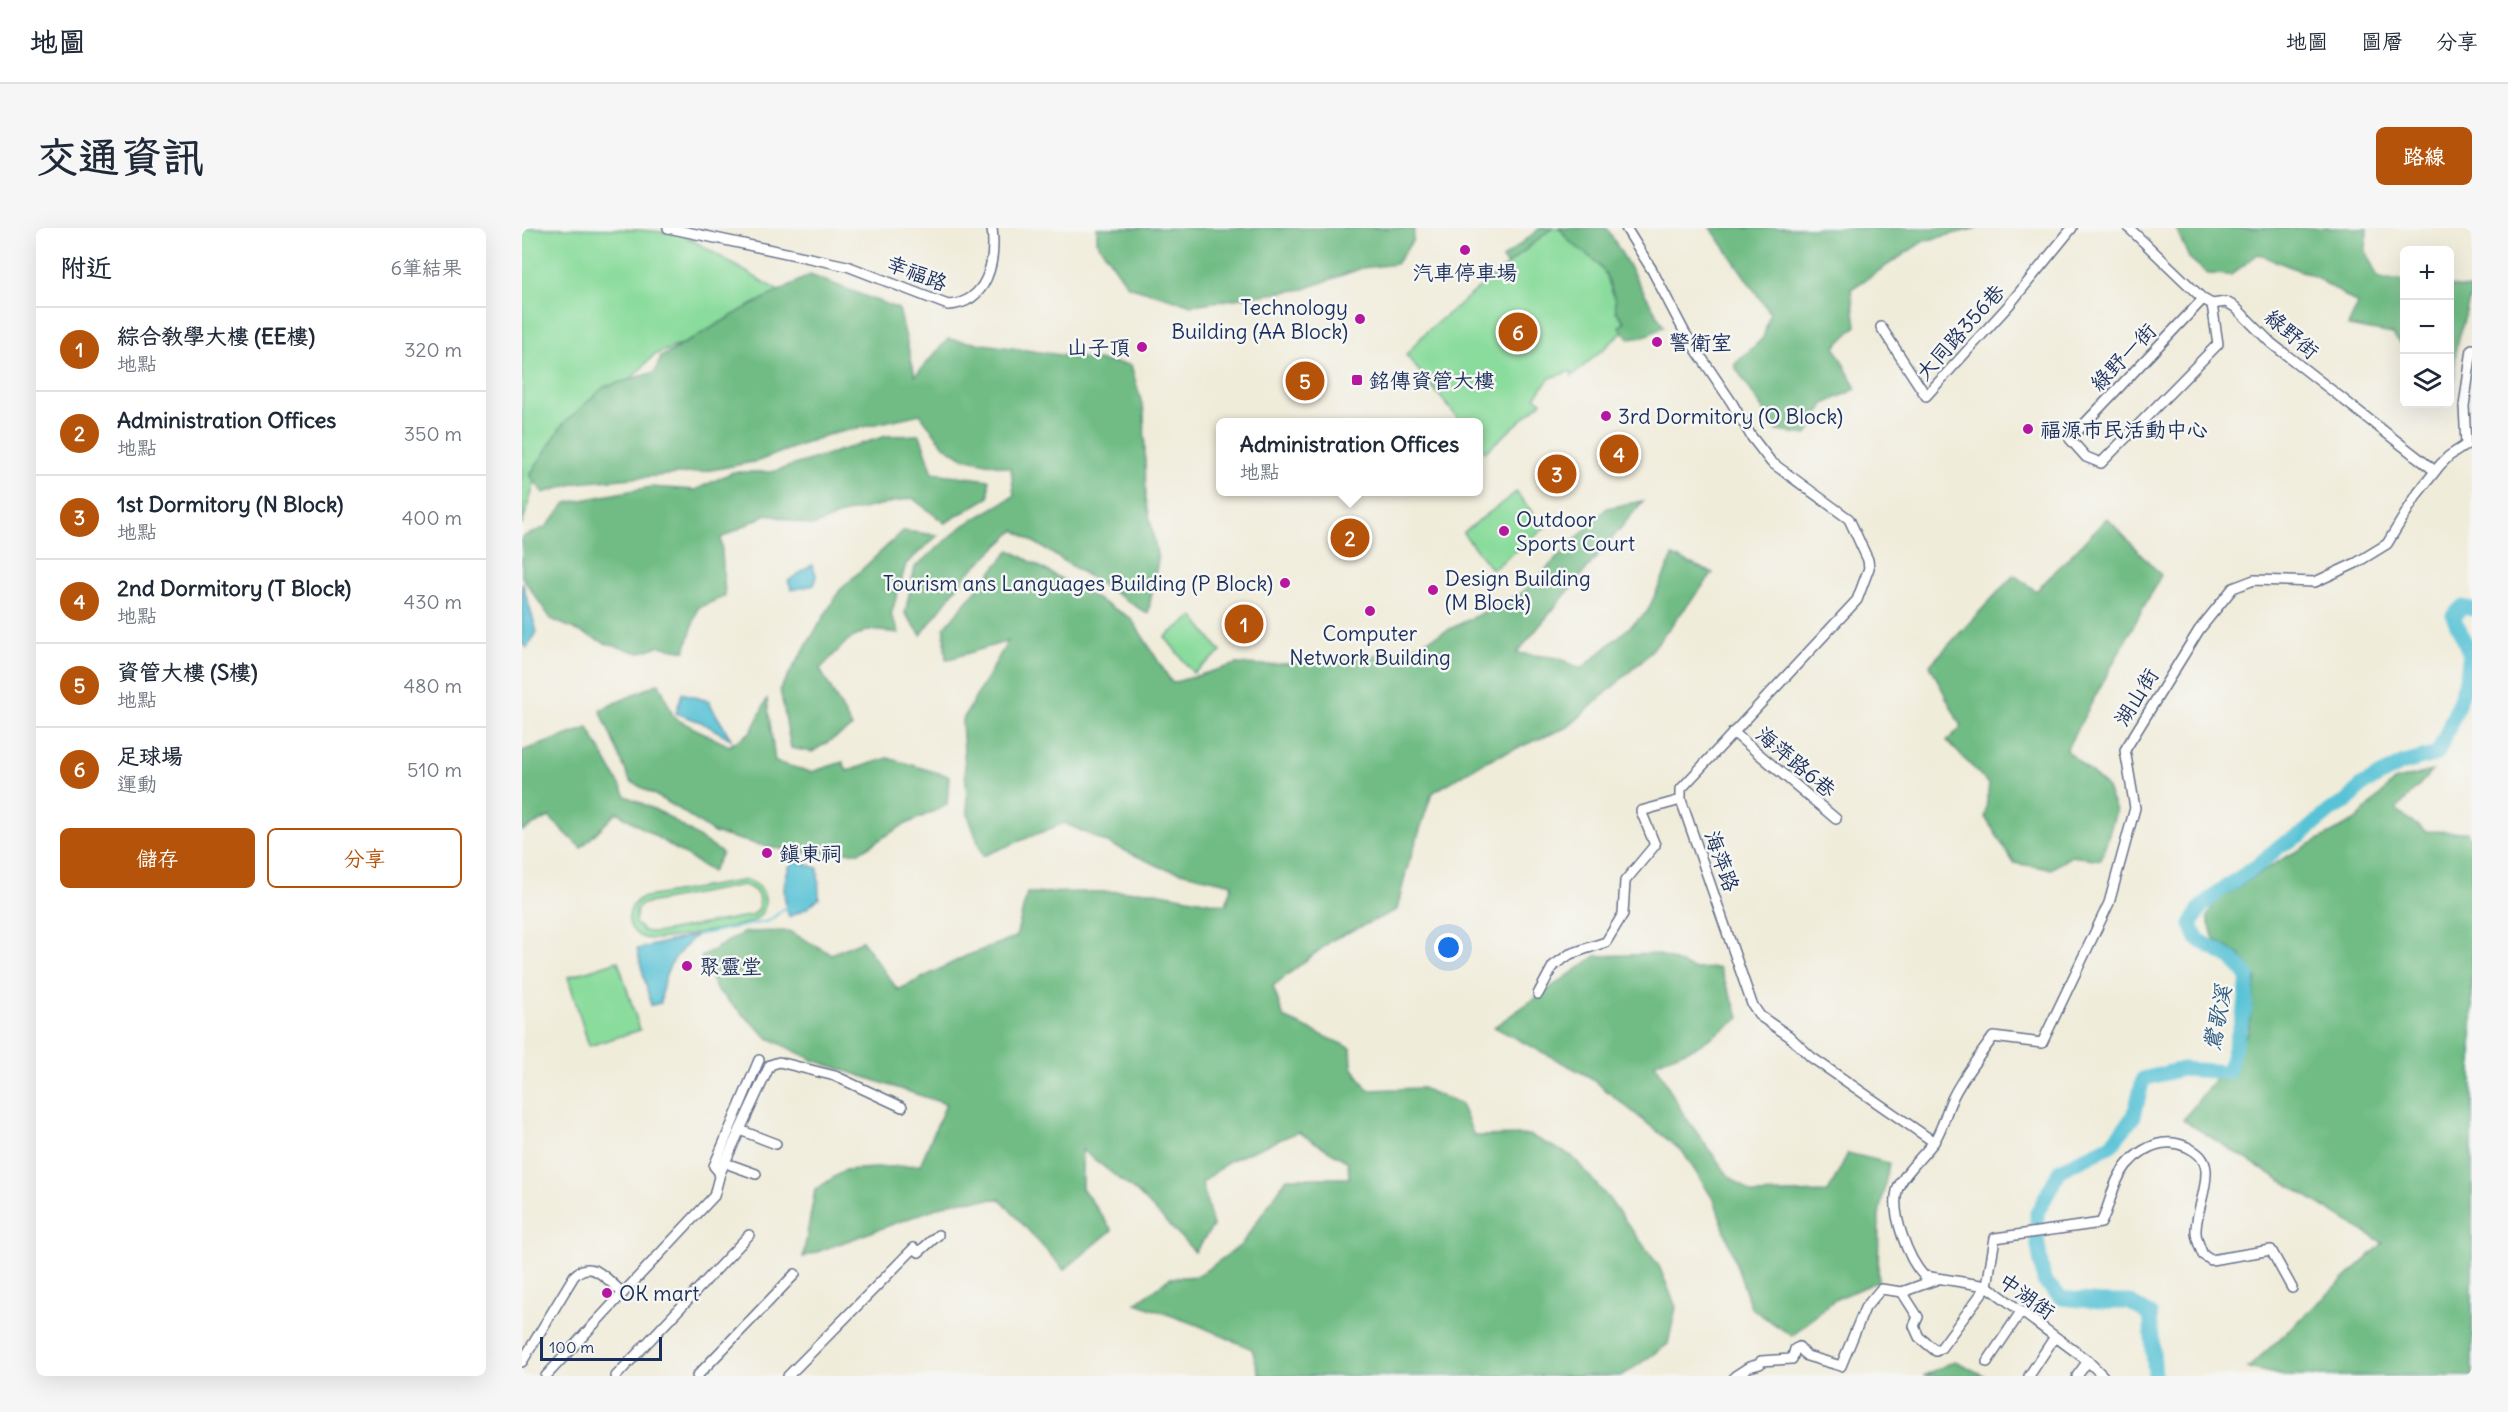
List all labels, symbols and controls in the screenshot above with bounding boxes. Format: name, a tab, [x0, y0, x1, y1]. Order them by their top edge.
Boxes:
text: 地圖	[30, 24, 86, 60]
text: 地圖	[2286, 28, 2328, 55]
text: 圖層	[2361, 28, 2403, 55]
text: 分享	[2436, 28, 2478, 55]
button: 路線	[2376, 127, 2472, 185]
text: 交通資訊	[36, 131, 204, 183]
marker: 汽車停車場	[1458, 243, 1472, 257]
map controls	[2400, 246, 2454, 408]
button: +	[2400, 246, 2454, 300]
street label: 幸福路	[883, 249, 951, 297]
text: 附近	[60, 251, 112, 284]
text: 6筆結果	[390, 255, 462, 280]
place label: 汽車停車場	[1413, 259, 1518, 286]
street label: 大同路356巷	[1910, 278, 2010, 386]
place label: Technology Building (AA Block)	[1171, 294, 1348, 345]
button: −	[2400, 300, 2454, 354]
street label: 綠野街	[2259, 303, 2325, 365]
pin: 6	[1498, 310, 1538, 354]
marker: Technology Building (AA Block)	[1353, 312, 1367, 326]
street label: 綠野一街	[2084, 317, 2162, 397]
text: 綜合教學大樓 (EE樓)	[117, 322, 315, 350]
place label: 警衛室	[1669, 329, 1732, 356]
place label: 山子頂	[1067, 334, 1130, 361]
marker: 警衛室	[1650, 335, 1664, 349]
text: 1	[76, 337, 83, 362]
text: 320 m	[404, 337, 462, 362]
marker: 山子頂	[1135, 340, 1149, 354]
text: 地點	[117, 351, 157, 376]
button: layers	[2400, 354, 2454, 408]
pin: 5	[1286, 358, 1324, 404]
place label: 銘傳資管大樓	[1369, 367, 1495, 394]
marker: 銘傳資管大樓	[1350, 373, 1364, 387]
place label: 3rd Dormitory (O Block)	[1618, 403, 1843, 430]
text: Administration Offices	[117, 406, 336, 434]
marker: 3rd Dormitory (O Block)	[1599, 409, 1613, 423]
place label: 福源市民活動中心	[2040, 416, 2208, 443]
popup	[1216, 418, 1483, 496]
text: 2	[74, 421, 85, 446]
text: 350 m	[404, 421, 462, 446]
marker: 福源市民活動中心	[2021, 422, 2035, 436]
text: Administration Offices	[1240, 430, 1459, 458]
pin: 4	[1600, 432, 1638, 476]
text: 地點	[117, 435, 157, 460]
pin: 3	[1538, 452, 1576, 496]
text: 地點	[1240, 459, 1280, 484]
text: 1st Dormitory (N Block)	[117, 490, 343, 518]
text: 3	[74, 505, 85, 530]
text: 400 m	[402, 505, 462, 530]
place label: Outdoor Sports Court	[1516, 506, 1635, 557]
pin: 2	[1330, 516, 1370, 560]
text: 地點	[117, 519, 157, 544]
marker: Outdoor Sports Court	[1497, 524, 1511, 538]
place label: Design Building (M Block)	[1445, 565, 1591, 616]
place label: Tourism ans Languages Building (P Block)	[883, 570, 1273, 597]
text: 2nd Dormitory (T Block)	[117, 574, 351, 602]
marker: Tourism ans Languages Building (P Block)	[1278, 576, 1292, 590]
marker: Design Building (M Block)	[1426, 583, 1440, 597]
text: 4	[74, 589, 85, 614]
text: 430 m	[404, 589, 462, 614]
pin: 1	[1224, 602, 1264, 646]
text: 地點	[117, 603, 157, 628]
marker: Computer Network Building	[1363, 604, 1377, 618]
place label: Computer Network Building	[1289, 620, 1451, 671]
text: 資管大樓 (S樓)	[117, 658, 258, 686]
street label: 湖山街	[2108, 663, 2164, 731]
text: 5	[74, 673, 85, 698]
text: 480 m	[403, 673, 462, 698]
text: 地點	[117, 687, 157, 712]
street label: 海萍路6巷	[1751, 721, 1841, 803]
text: 足球場	[117, 742, 183, 770]
text: 6	[74, 757, 85, 782]
text: 510 m	[407, 757, 462, 782]
text: 運動	[117, 771, 157, 796]
street label: 海萍路	[1699, 827, 1745, 895]
button: 儲存	[60, 828, 255, 888]
button: 分享	[267, 828, 462, 888]
place label: 鎮東祠	[779, 840, 842, 867]
marker: 鎮東祠	[760, 846, 774, 860]
your location	[1434, 933, 1463, 962]
place label: 聚靈堂	[699, 953, 762, 980]
marker: 聚靈堂	[680, 959, 694, 973]
water label: 鶯歌溪	[2197, 982, 2237, 1053]
street label: 中湖街	[1993, 1267, 2061, 1325]
place label: OK mart	[619, 1280, 699, 1307]
marker: OK mart	[600, 1286, 614, 1300]
scale bar	[540, 1334, 662, 1362]
text: 100 m	[549, 1337, 594, 1357]

